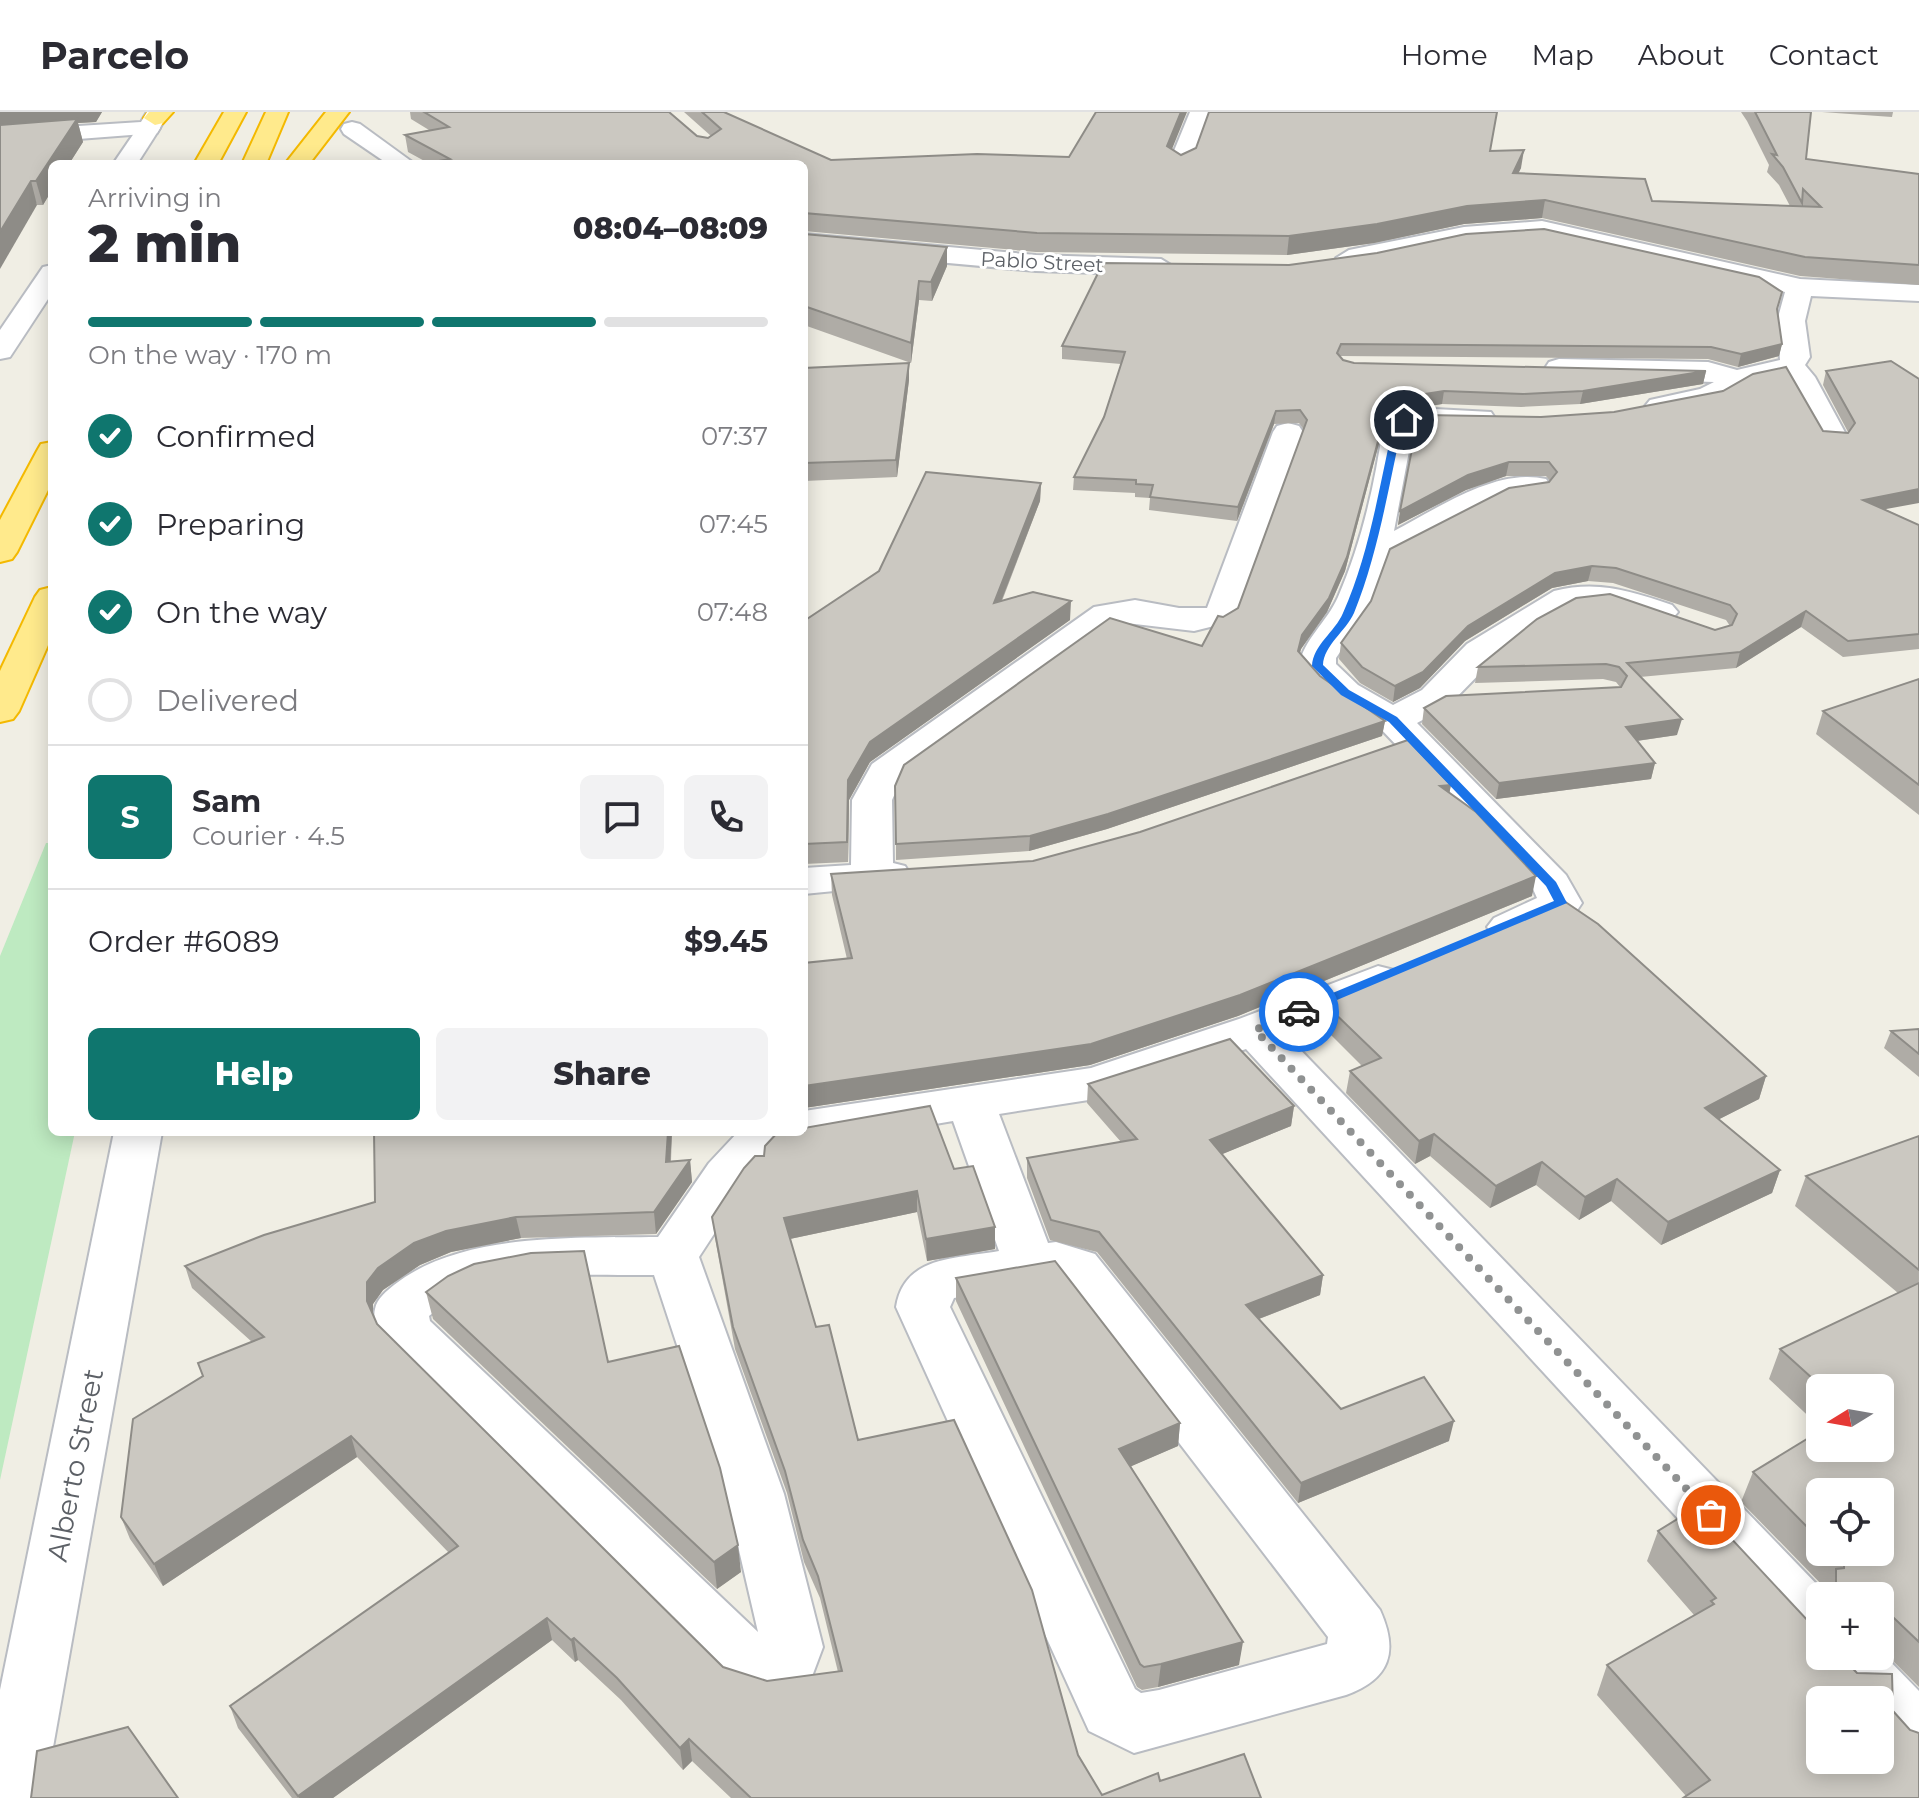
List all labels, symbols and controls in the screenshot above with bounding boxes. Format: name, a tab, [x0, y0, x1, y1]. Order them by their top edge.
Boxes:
text: Parcelo	[40, 32, 189, 79]
text: Home	[1401, 38, 1488, 72]
text: Map	[1532, 38, 1594, 72]
text: About	[1638, 38, 1725, 72]
text: Contact	[1769, 38, 1879, 72]
text: Arriving in	[88, 182, 222, 214]
text: 08:04–08:09	[573, 210, 768, 247]
text: 2 min	[88, 212, 241, 275]
street label: Pablo Street	[980, 247, 1104, 277]
text: On the way · 170 m	[88, 339, 332, 371]
pin	[1370, 386, 1438, 454]
icon: home	[1382, 398, 1426, 442]
icon: check	[88, 414, 132, 458]
text: Confirmed	[156, 418, 316, 455]
text: 07:37	[701, 420, 768, 452]
icon: check	[88, 502, 132, 546]
text: Preparing	[156, 506, 305, 543]
text: 07:45	[699, 508, 768, 540]
icon: check	[88, 590, 132, 634]
text: On the way	[156, 594, 327, 631]
text: 07:48	[697, 596, 768, 628]
text: Delivered	[156, 682, 299, 719]
button: chat	[580, 775, 664, 859]
button: phone	[684, 775, 768, 859]
text: Sam	[192, 783, 261, 820]
text: S	[120, 799, 140, 836]
text: Courier · 4.5	[192, 820, 345, 852]
text: Order #6089	[88, 923, 280, 960]
text: $9.45	[684, 923, 768, 960]
courier	[1259, 972, 1339, 1052]
icon: car	[1277, 990, 1321, 1034]
button: Help	[88, 1028, 420, 1120]
button: Share	[436, 1028, 768, 1120]
street label: Alberto Street	[40, 1366, 110, 1564]
north arrow	[1806, 1374, 1894, 1462]
map controls	[1806, 1374, 1894, 1774]
button: locate	[1806, 1478, 1894, 1566]
pin	[1677, 1481, 1745, 1549]
icon: bag	[1689, 1493, 1733, 1537]
button: +	[1806, 1582, 1894, 1670]
button: −	[1806, 1686, 1894, 1774]

